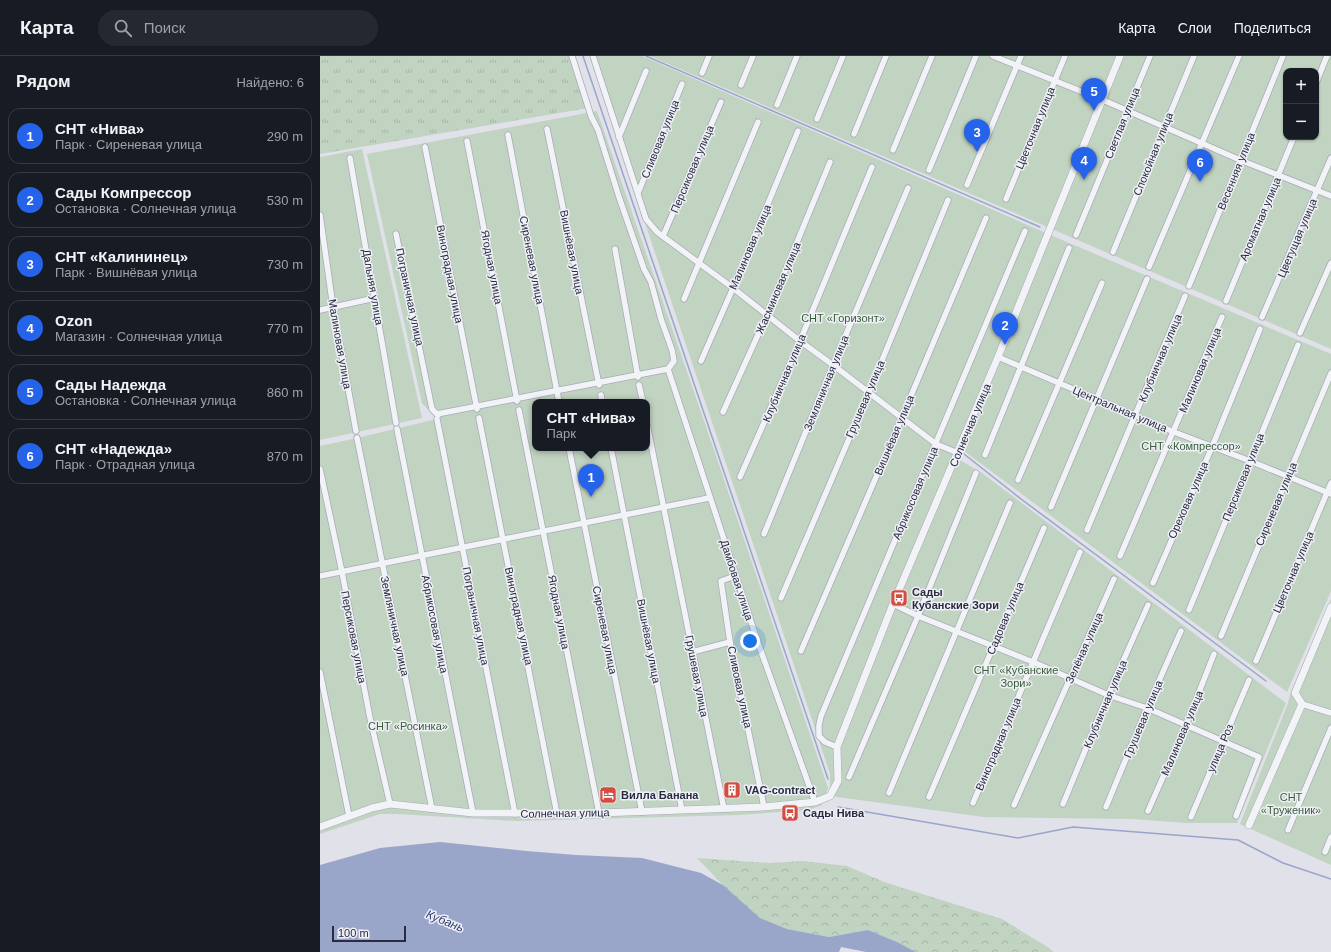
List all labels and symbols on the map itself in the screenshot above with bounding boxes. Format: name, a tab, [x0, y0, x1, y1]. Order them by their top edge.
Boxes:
pin: 5	[1081, 78, 1107, 111]
street label: Цветочная улица	[1013, 84, 1057, 171]
street label: Светлая улица	[1102, 85, 1142, 160]
street label: Сливовая улица	[639, 97, 682, 180]
street label: Спокойная улица	[1131, 110, 1175, 197]
pin: 3	[964, 119, 990, 152]
street label: Персиковая улица	[668, 123, 716, 215]
street label: Весенняя улица	[1215, 130, 1257, 211]
pin: 4	[1071, 147, 1097, 180]
pin: 6	[1187, 149, 1213, 182]
street label: Ароматная улица	[1237, 175, 1283, 263]
street label: Цветущая улица	[1275, 196, 1319, 279]
street label: Малиновая улица	[727, 202, 774, 291]
street label: Вишнёвая улица	[558, 209, 586, 296]
street label: Сиреневая улица	[518, 215, 547, 306]
street label: Виноградная улица	[435, 224, 466, 325]
street label: Ягодная улица	[479, 229, 505, 306]
street label: Жасминовая улица	[753, 239, 803, 336]
street label: Пограничная улица	[394, 247, 426, 348]
street label: Дальняя улица	[360, 248, 386, 327]
street label: Малиновая улица	[326, 298, 354, 391]
park label: СНТ «Горизонт»	[801, 312, 885, 324]
pin: 2	[992, 312, 1018, 345]
street label: Клубничная улица	[1136, 312, 1184, 404]
street label: Малиновая улица	[1177, 325, 1224, 414]
street label: Клубничная улица	[760, 332, 808, 424]
street label: Земляничная улица	[801, 333, 851, 433]
street label: Грушевая улица	[843, 358, 887, 439]
street label: Солнечная улица	[947, 381, 993, 468]
street label: Центральная улица	[1071, 384, 1170, 435]
street label: Вишнёвая улица	[872, 392, 917, 477]
street label: Персиковая улица	[1220, 430, 1266, 523]
park label: СНТ «Компрессор»	[1141, 440, 1241, 452]
street label: Абрикосовая улица	[890, 444, 940, 541]
street label: Ореховая улица	[1166, 459, 1211, 540]
street label: Сиреневая улица	[1253, 460, 1299, 548]
pin: 1	[578, 464, 604, 497]
street label: Цветочная улица	[1270, 529, 1316, 615]
street label: Дамбовая улица	[718, 538, 756, 623]
street label: Пограничная улица	[461, 566, 492, 667]
street label: Виноградная улица	[503, 566, 535, 667]
street label: Абрикосовая улица	[420, 574, 451, 675]
street label: Ягодная улица	[546, 574, 572, 651]
street label: Земляничная улица	[379, 575, 412, 678]
street label: Садовая улица	[984, 579, 1026, 656]
street label: Сиреневая улица	[591, 585, 620, 676]
place label: Сады Кубанские Зори	[912, 586, 999, 611]
bus stop icon: Сады Кубанские Зори	[889, 588, 909, 608]
street label: Персиковая улица	[339, 590, 369, 685]
street label: Вишнёвая улица	[635, 598, 663, 685]
street label: Зелёная улица	[1063, 610, 1105, 685]
your location	[740, 631, 760, 651]
street label: Грушевая улица	[683, 634, 711, 719]
street label: Сливовая улица	[725, 645, 755, 730]
street label: Клубничная улица	[1081, 658, 1129, 750]
park label: СНТ «Кубанские Зори»	[974, 664, 1058, 689]
street label: Грушевая улица	[1121, 678, 1165, 759]
street label: Малиновая улица	[1159, 688, 1206, 777]
street label: Виноградная улица	[973, 695, 1023, 792]
park label: СНТ «Росинка»	[368, 720, 448, 732]
street label: улица Роз	[1204, 722, 1236, 774]
building icon: VAG-contract	[722, 780, 742, 800]
place label: VAG-contract	[745, 784, 815, 796]
hotel icon: Вилла Банана	[598, 785, 618, 805]
place label: Вилла Банана	[621, 789, 699, 801]
park label: СНТ «Труженик»	[1261, 791, 1321, 816]
bus stop icon: Сады Нива	[780, 803, 800, 823]
street label: Солнечная улица	[520, 806, 611, 820]
place label: Сады Нива	[803, 807, 865, 819]
water label: Кубань	[424, 907, 466, 935]
scale bar	[332, 924, 406, 943]

